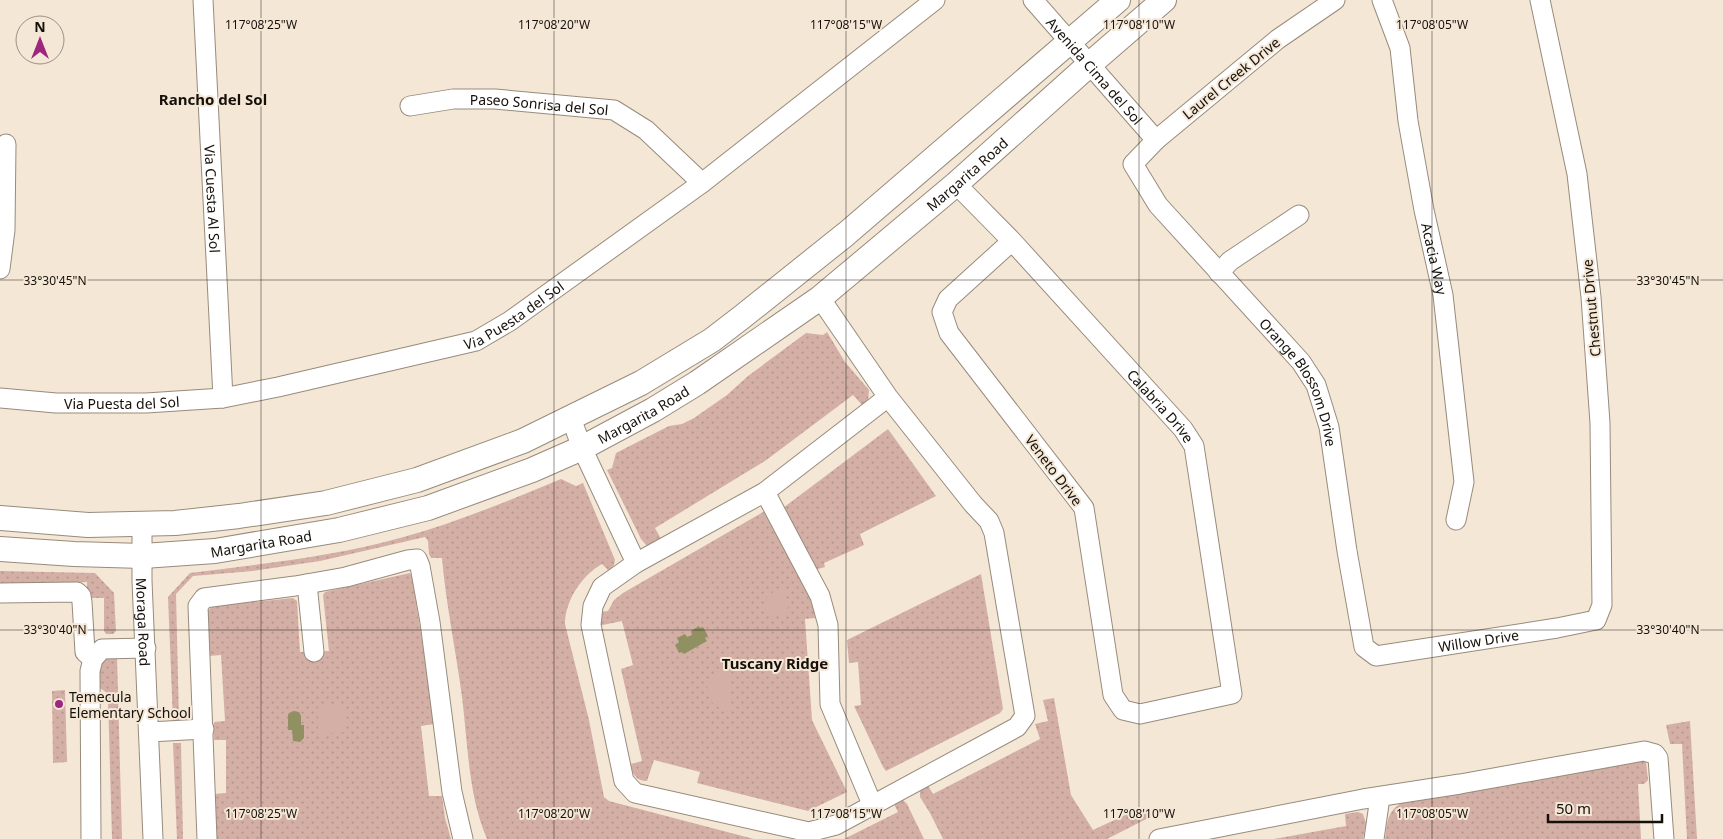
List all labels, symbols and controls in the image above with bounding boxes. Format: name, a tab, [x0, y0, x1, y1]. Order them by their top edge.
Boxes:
street label: Avenida Cima del Sol	[1043, 13, 1147, 128]
north arrow	[15, 15, 65, 65]
text: 117°08'25"W	[225, 16, 297, 33]
text: 117°08'20"W	[518, 16, 590, 33]
text: 117°08'15"W	[810, 16, 882, 33]
text: 117°08'10"W	[1103, 16, 1175, 33]
text: 117°08'05"W	[1396, 16, 1468, 33]
text: N	[34, 17, 46, 36]
street label: Laurel Creek Drive	[1178, 33, 1284, 123]
district label: Rancho del Sol	[159, 89, 267, 109]
street label: Paseo Sonrisa del Sol	[470, 89, 609, 119]
street label: Margarita Road	[922, 133, 1011, 215]
street label: Via Cuesta Al Sol	[201, 144, 225, 253]
street label: Acacia Way	[1418, 221, 1452, 297]
street label: Chestnut Drive	[1577, 258, 1605, 358]
text: 33°30'45"N	[23, 272, 87, 289]
text: 33°30'45"N	[1636, 272, 1700, 289]
street label: Via Puesta del Sol	[462, 276, 567, 353]
street label: Orange Blossom Drive	[1256, 314, 1341, 448]
street label: Calabria Drive	[1123, 365, 1199, 446]
street label: Margarita Road	[594, 381, 692, 448]
street label: Via Puesta del Sol	[64, 391, 180, 413]
street label: Veneto Drive	[1021, 431, 1087, 509]
street label: Margarita Road	[209, 525, 313, 561]
street label: Moraga Road	[132, 577, 155, 667]
text: 33°30'40"N	[23, 621, 87, 638]
text: 33°30'40"N	[1636, 621, 1700, 638]
street label: Willow Drive	[1437, 625, 1520, 656]
district label: Tuscany Ridge	[722, 653, 828, 673]
place label: Temecula Elementary School	[69, 687, 191, 722]
marker: Temecula Elementary School	[53, 698, 65, 710]
scale bar	[1548, 792, 1662, 824]
text: 50 m	[1556, 798, 1591, 818]
text: 117°08'25"W	[225, 805, 297, 822]
text: 117°08'20"W	[518, 805, 590, 822]
text: 117°08'15"W	[810, 805, 882, 822]
text: 117°08'10"W	[1103, 805, 1175, 822]
text: 117°08'05"W	[1396, 805, 1468, 822]

